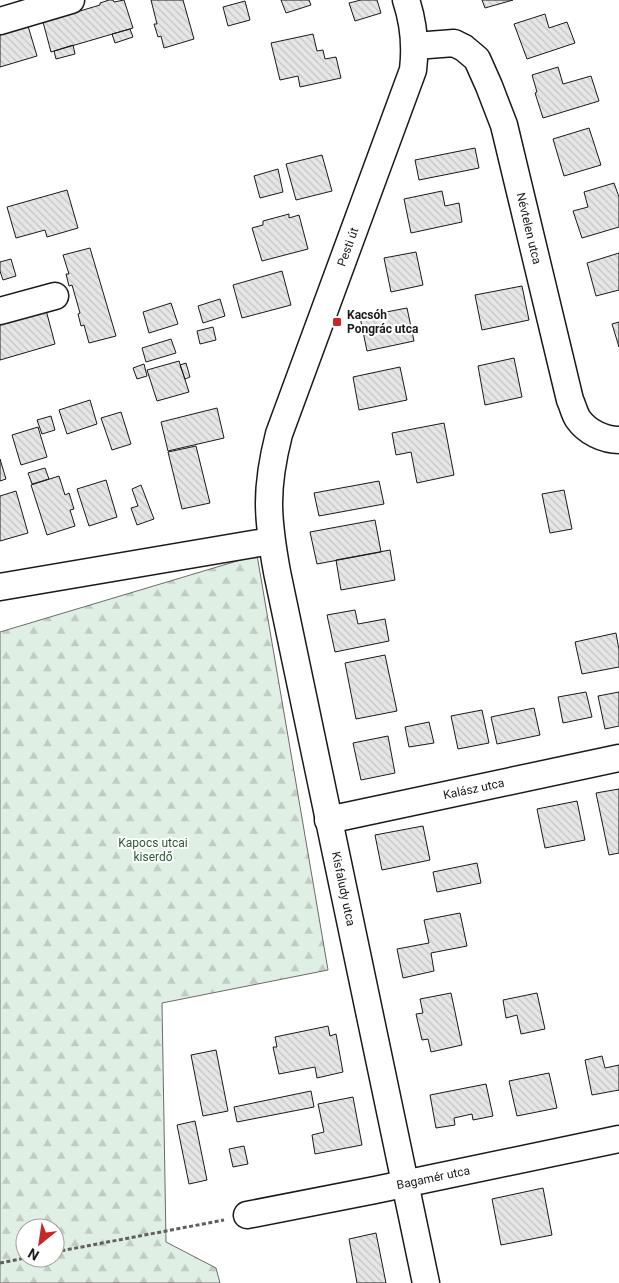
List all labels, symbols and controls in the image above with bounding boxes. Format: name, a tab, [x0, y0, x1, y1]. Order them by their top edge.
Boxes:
street label: Névtelen utca	[513, 191, 544, 266]
street label: Pesti út	[335, 226, 362, 268]
place label: Kacsóh Pongrác utca	[347, 308, 419, 336]
marker: Kacsóh Pongrác utca	[331, 316, 343, 328]
street label: Kalász utca	[442, 776, 506, 802]
park label: Kapocs utcai kiserdő	[118, 836, 188, 864]
street label: Kisfaludy utca	[329, 850, 358, 927]
street label: Bagamér utca	[395, 1163, 471, 1192]
north arrow	[15, 1218, 65, 1268]
text: N	[25, 1245, 42, 1264]

